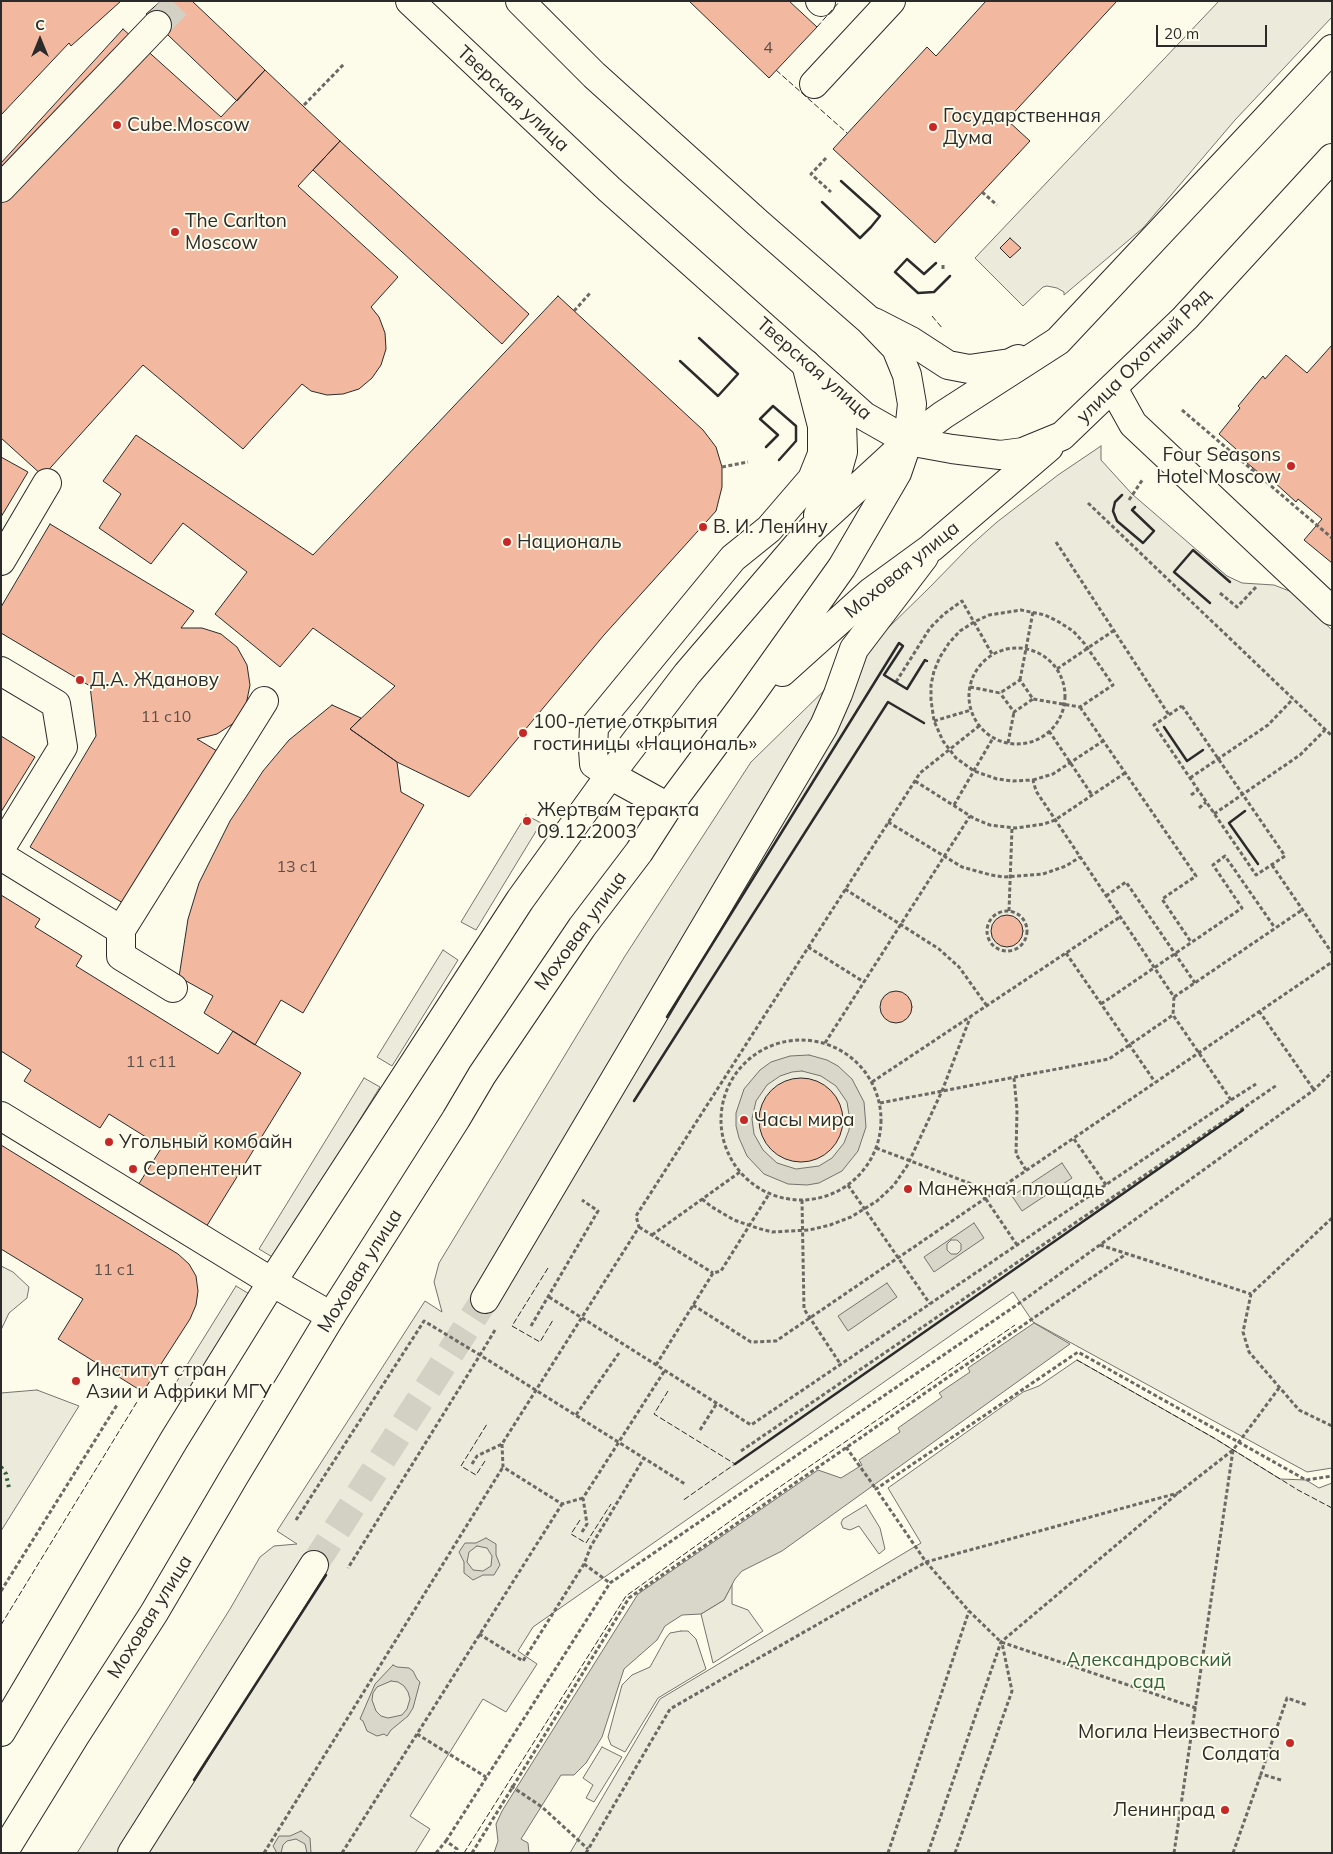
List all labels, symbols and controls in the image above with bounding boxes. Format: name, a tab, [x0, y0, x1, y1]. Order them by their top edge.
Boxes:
north arrow	[15, 15, 65, 65]
scale bar	[1158, 15, 1269, 47]
text: С	[35, 16, 45, 34]
text: 20 m	[1164, 24, 1199, 43]
house number: 4	[763, 38, 773, 58]
street label: Тверская улица	[452, 41, 574, 157]
place label: Государственная Дума	[943, 105, 1101, 149]
place label: Cube.Moscow	[127, 114, 250, 136]
marker: Cube.Moscow	[111, 119, 123, 131]
marker: Государственная Дума	[927, 121, 939, 133]
place label: The Carlton Moscow	[185, 210, 287, 254]
marker: The Carlton Moscow	[169, 226, 181, 238]
street label: улица Охотный Ряд	[1072, 284, 1216, 428]
street label: Тверская улица	[752, 313, 876, 425]
place label: Four Seasons Hotel Moscow	[1156, 444, 1281, 488]
marker: Four Seasons Hotel Moscow	[1285, 460, 1297, 472]
place label: В. И. Ленину	[713, 516, 828, 538]
street label: Моховая улица	[840, 517, 964, 623]
marker: В. И. Ленину	[697, 521, 709, 533]
place label: Националь	[517, 531, 622, 553]
marker: Националь	[501, 536, 513, 548]
place label: Д.А. Жданову	[90, 669, 219, 691]
marker: Д.А. Жданову	[74, 674, 86, 686]
house number: 11 с10	[141, 707, 191, 727]
place label: 100-летие открытия гостиницы «Националь»	[533, 711, 757, 755]
marker: 100-летие открытия гостиницы «Националь»	[517, 727, 529, 739]
place label: Жертвам теракта 09.12.2003	[537, 799, 699, 843]
marker: Жертвам теракта 09.12.2003	[521, 815, 533, 827]
house number: 13 с1	[276, 857, 318, 877]
street label: Моховая улица	[530, 867, 632, 995]
house number: 11 с11	[126, 1052, 176, 1072]
place label: Часы мира	[754, 1109, 855, 1131]
marker: Часы мира	[738, 1114, 750, 1126]
place label: Угольный комбайн	[119, 1131, 293, 1153]
marker: Угольный комбайн	[103, 1136, 115, 1148]
place label: Серпентенит	[143, 1158, 262, 1180]
marker: Серпентенит	[127, 1163, 139, 1175]
place label: Манежная площадь	[918, 1178, 1105, 1200]
marker: Манежная площадь	[902, 1183, 914, 1195]
street label: Моховая улица	[313, 1205, 407, 1337]
house number: 11 с1	[93, 1260, 135, 1280]
place label: Институт стран Азии и Африки МГУ	[86, 1359, 272, 1403]
marker: Институт стран Азии и Африки МГУ	[70, 1375, 82, 1387]
street label: Моховая улица	[103, 1551, 197, 1683]
park label: Александровский сад	[1066, 1649, 1232, 1693]
place label: Могила Неизвестного Солдата	[1078, 1721, 1280, 1765]
marker: Могила Неизвестного Солдата	[1284, 1737, 1296, 1749]
place label: Ленинград	[1113, 1799, 1215, 1821]
marker: Ленинград	[1219, 1804, 1231, 1816]

